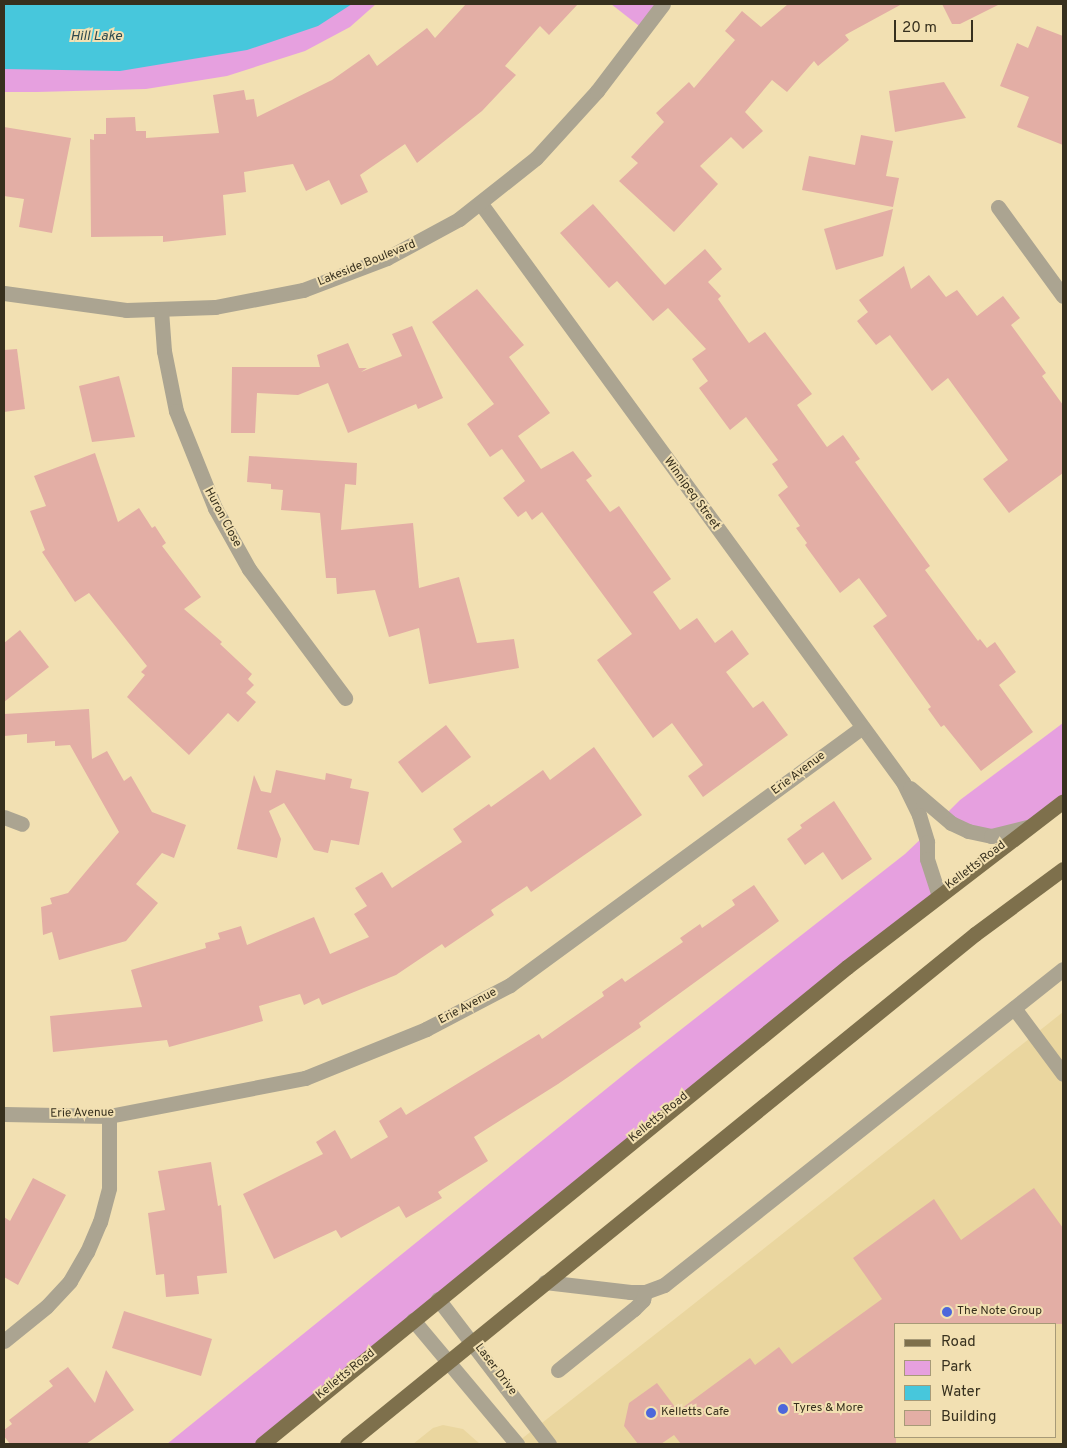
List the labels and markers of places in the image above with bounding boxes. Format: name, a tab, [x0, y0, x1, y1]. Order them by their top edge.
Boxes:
place label: The Note Group	[957, 1305, 1042, 1319]
marker: The Note Group	[941, 1306, 953, 1318]
place label: Tyres & More	[793, 1402, 863, 1416]
marker: Tyres & More	[777, 1403, 789, 1415]
place label: Kelletts Cafe	[661, 1406, 729, 1420]
marker: Kelletts Cafe	[645, 1407, 657, 1419]

